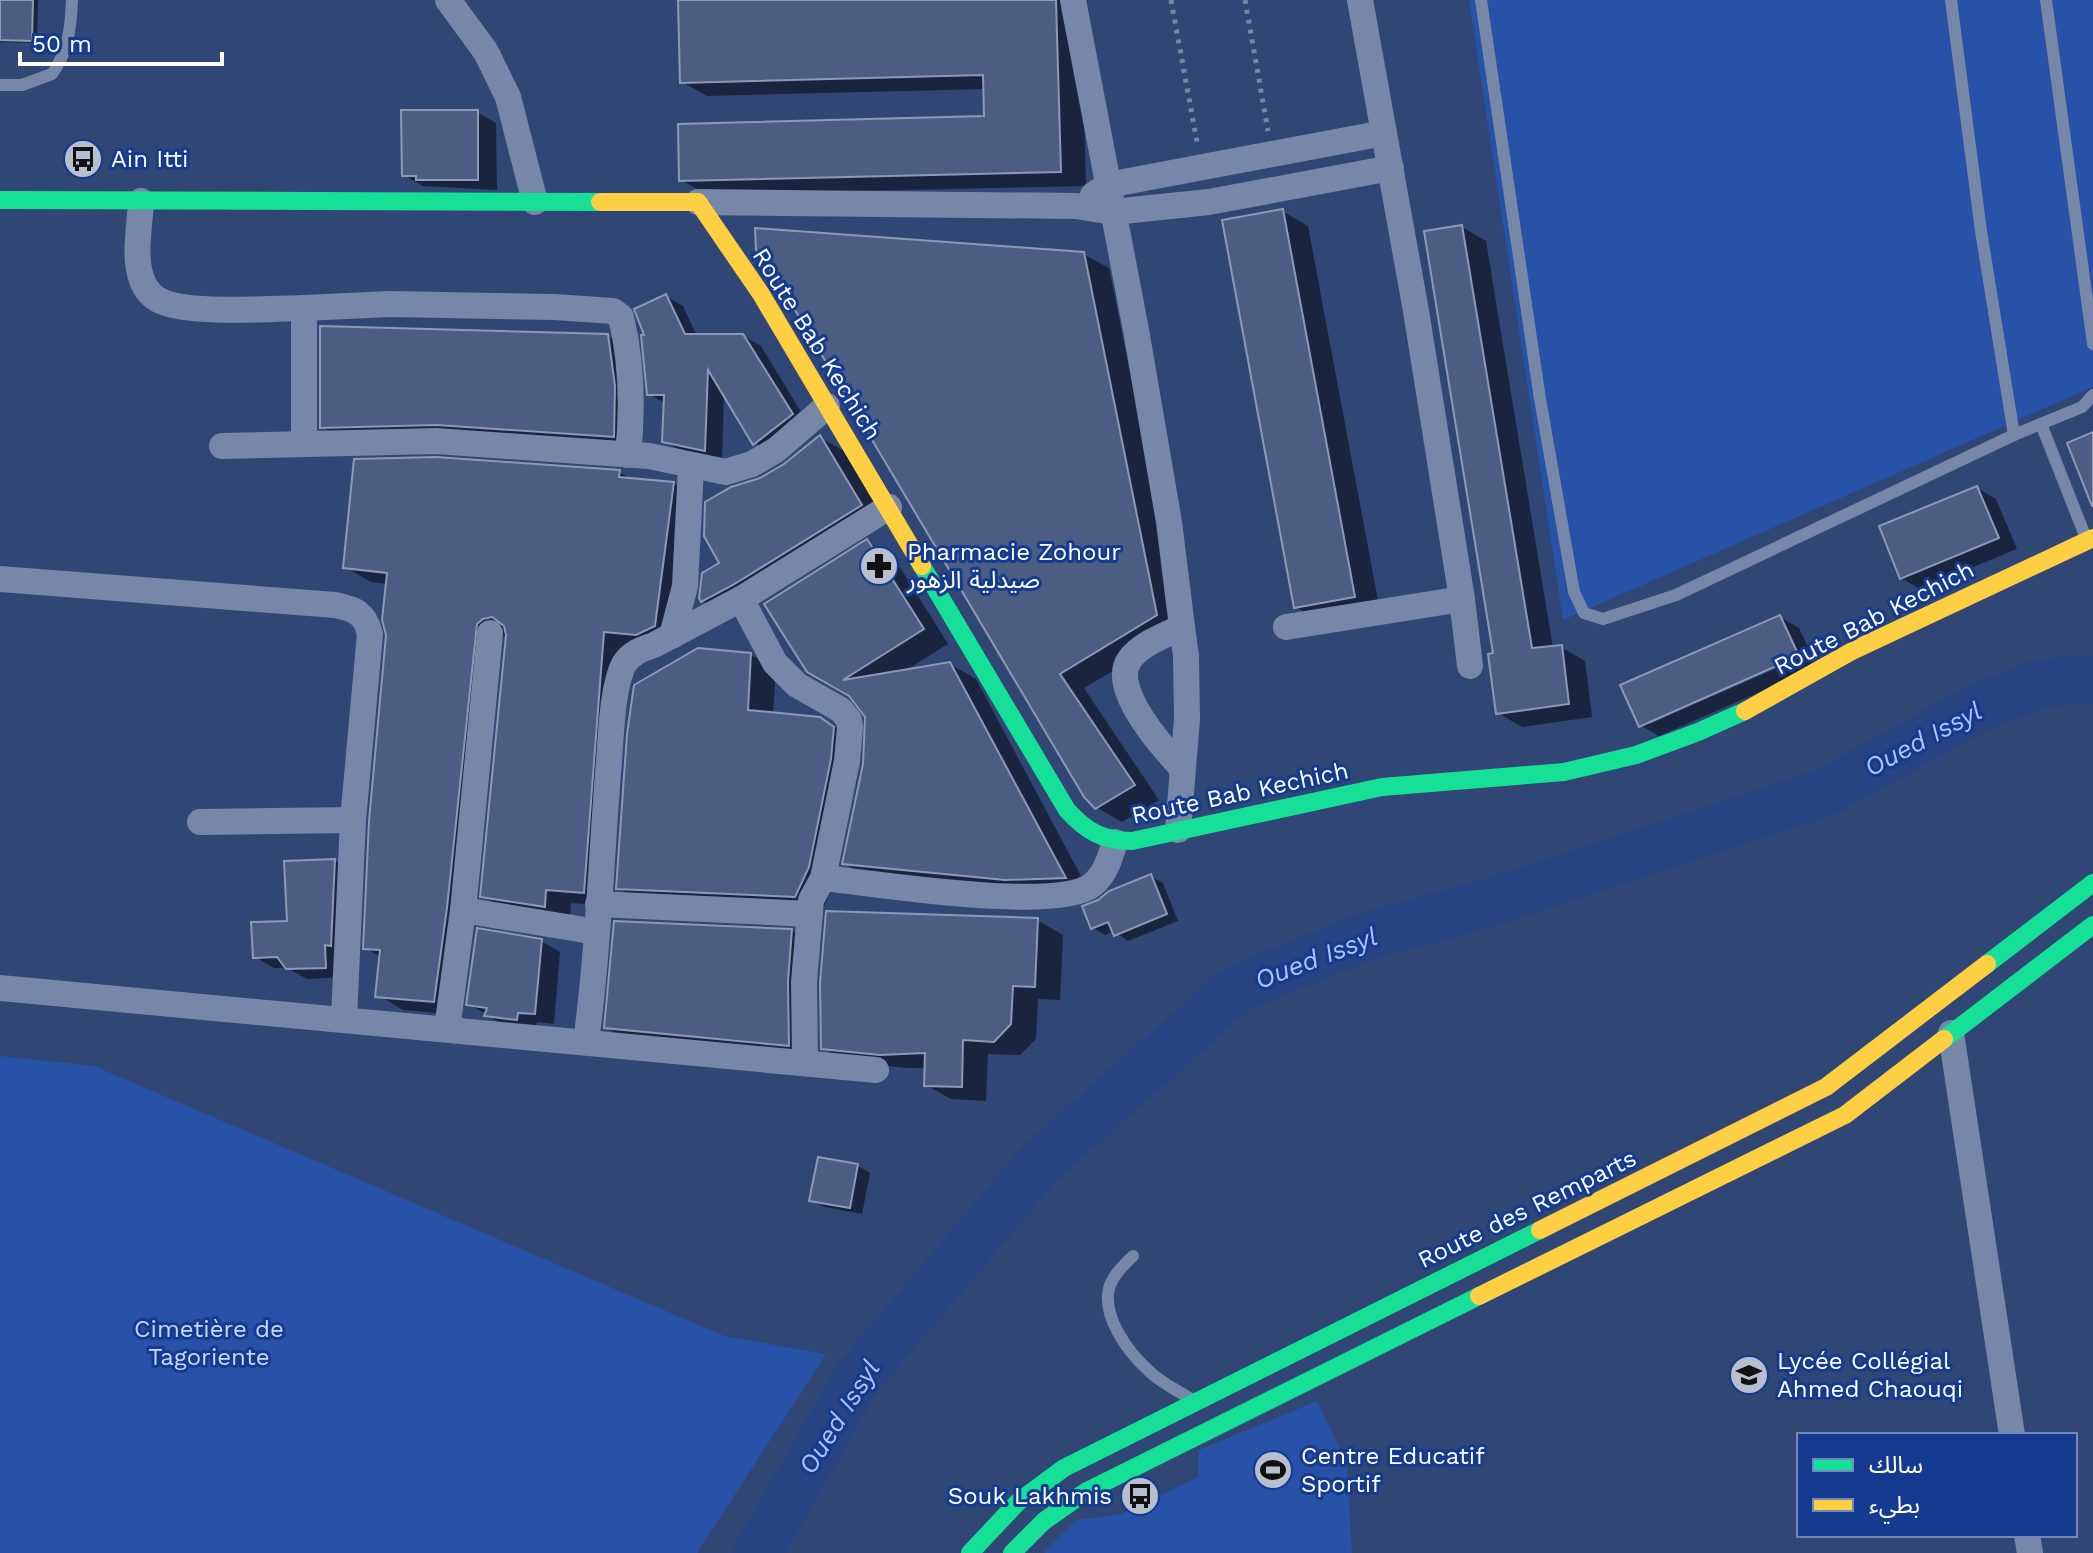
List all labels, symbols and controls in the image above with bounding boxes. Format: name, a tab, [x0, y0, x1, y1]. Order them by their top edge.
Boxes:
scale bar	[20, 16, 222, 66]
text: 50 m	[32, 30, 92, 58]
bus stop icon: Ain Itti	[62, 138, 104, 180]
place label: Ain Itti	[111, 145, 188, 173]
street label: Route Bab Kechich	[747, 243, 887, 445]
place label: Pharmacie Zohour صيدلية الزهور	[906, 538, 1121, 594]
pharmacy icon: Pharmacie Zohour صيدلية الزهور	[858, 545, 900, 587]
street label: Route Bab Kechich	[1769, 555, 1979, 681]
water label: Oued Issyl	[1859, 695, 1987, 782]
street label: Route Bab Kechich	[1129, 756, 1351, 830]
water label: Oued Issyl	[1251, 921, 1382, 995]
street label: Route des Remparts	[1413, 1144, 1641, 1274]
park label: Cimetière de Tagoriente	[134, 1315, 284, 1371]
place label: Lycée Collégial Ahmed Chaouqi	[1777, 1347, 1963, 1403]
water label: Oued Issyl	[792, 1354, 886, 1480]
school or university icon: Lycée Collégial Ahmed Chaouqi	[1728, 1354, 1770, 1396]
legend	[1797, 1433, 2077, 1537]
place label: Centre Educatif Sportif	[1301, 1442, 1485, 1498]
sports icon: Centre Educatif Sportif	[1252, 1449, 1294, 1491]
text: سالك	[1869, 1451, 1923, 1479]
bus stop icon: Souk Lakhmis	[1119, 1475, 1161, 1517]
place label: Souk Lakhmis	[948, 1482, 1112, 1510]
text: بطيء	[1869, 1491, 1920, 1524]

